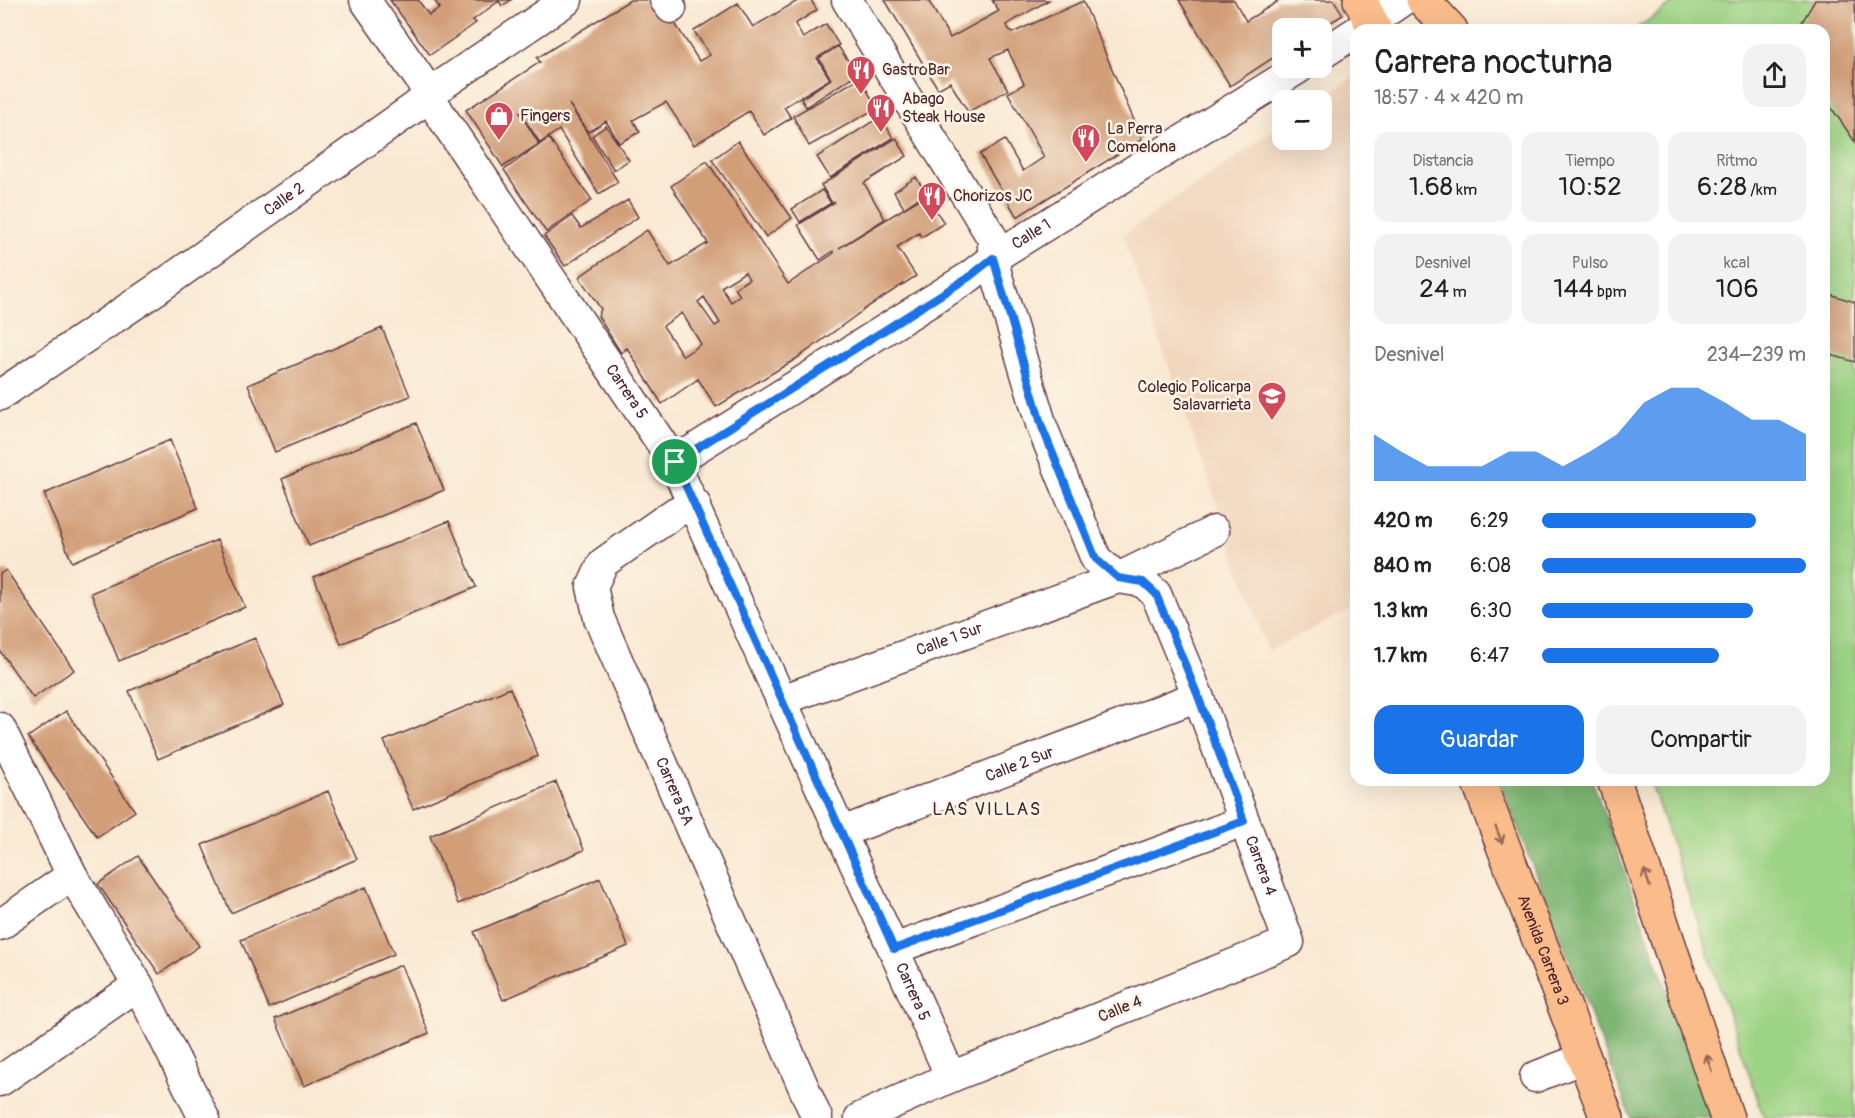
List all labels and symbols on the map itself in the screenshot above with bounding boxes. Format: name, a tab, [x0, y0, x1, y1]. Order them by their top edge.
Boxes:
restaurant icon: GastroBar	[845, 54, 877, 96]
place label: GastroBar	[882, 60, 950, 80]
place label: Abago Steak House	[902, 89, 985, 127]
restaurant icon: Abago Steak House	[865, 92, 897, 134]
shop icon: Fingers	[483, 100, 515, 142]
place label: Fingers	[520, 106, 570, 126]
place label: La Perra Comelona	[1107, 119, 1176, 157]
restaurant icon: La Perra Comelona	[1070, 122, 1102, 164]
street label: Calle 2	[260, 178, 308, 221]
restaurant icon: Chorizos JC	[916, 180, 948, 222]
place label: Chorizos JC	[953, 186, 1033, 206]
street label: Calle 1	[1008, 214, 1055, 254]
street label: Carrera 5	[601, 360, 652, 423]
place label: Colegio Policarpa Salavarrieta	[1138, 377, 1251, 415]
school or university icon: Colegio Policarpa Salavarrieta	[1256, 380, 1288, 422]
pin	[649, 436, 700, 487]
street label: Calle 1 Sur	[913, 618, 986, 660]
street label: Calle 2 Sur	[982, 742, 1057, 786]
street label: Carrera 5A	[651, 754, 698, 828]
district label: LAS VILLAS	[932, 798, 1042, 821]
one-way arrow	[1494, 825, 1505, 843]
street label: Carrera 4	[1241, 833, 1281, 898]
one-way arrow	[1641, 869, 1652, 888]
street label: Avenida Carrera 3	[1513, 892, 1573, 1008]
street label: Carrera 5	[891, 960, 934, 1024]
street label: Calle 4	[1095, 991, 1145, 1027]
one-way arrow	[1702, 1054, 1713, 1072]

